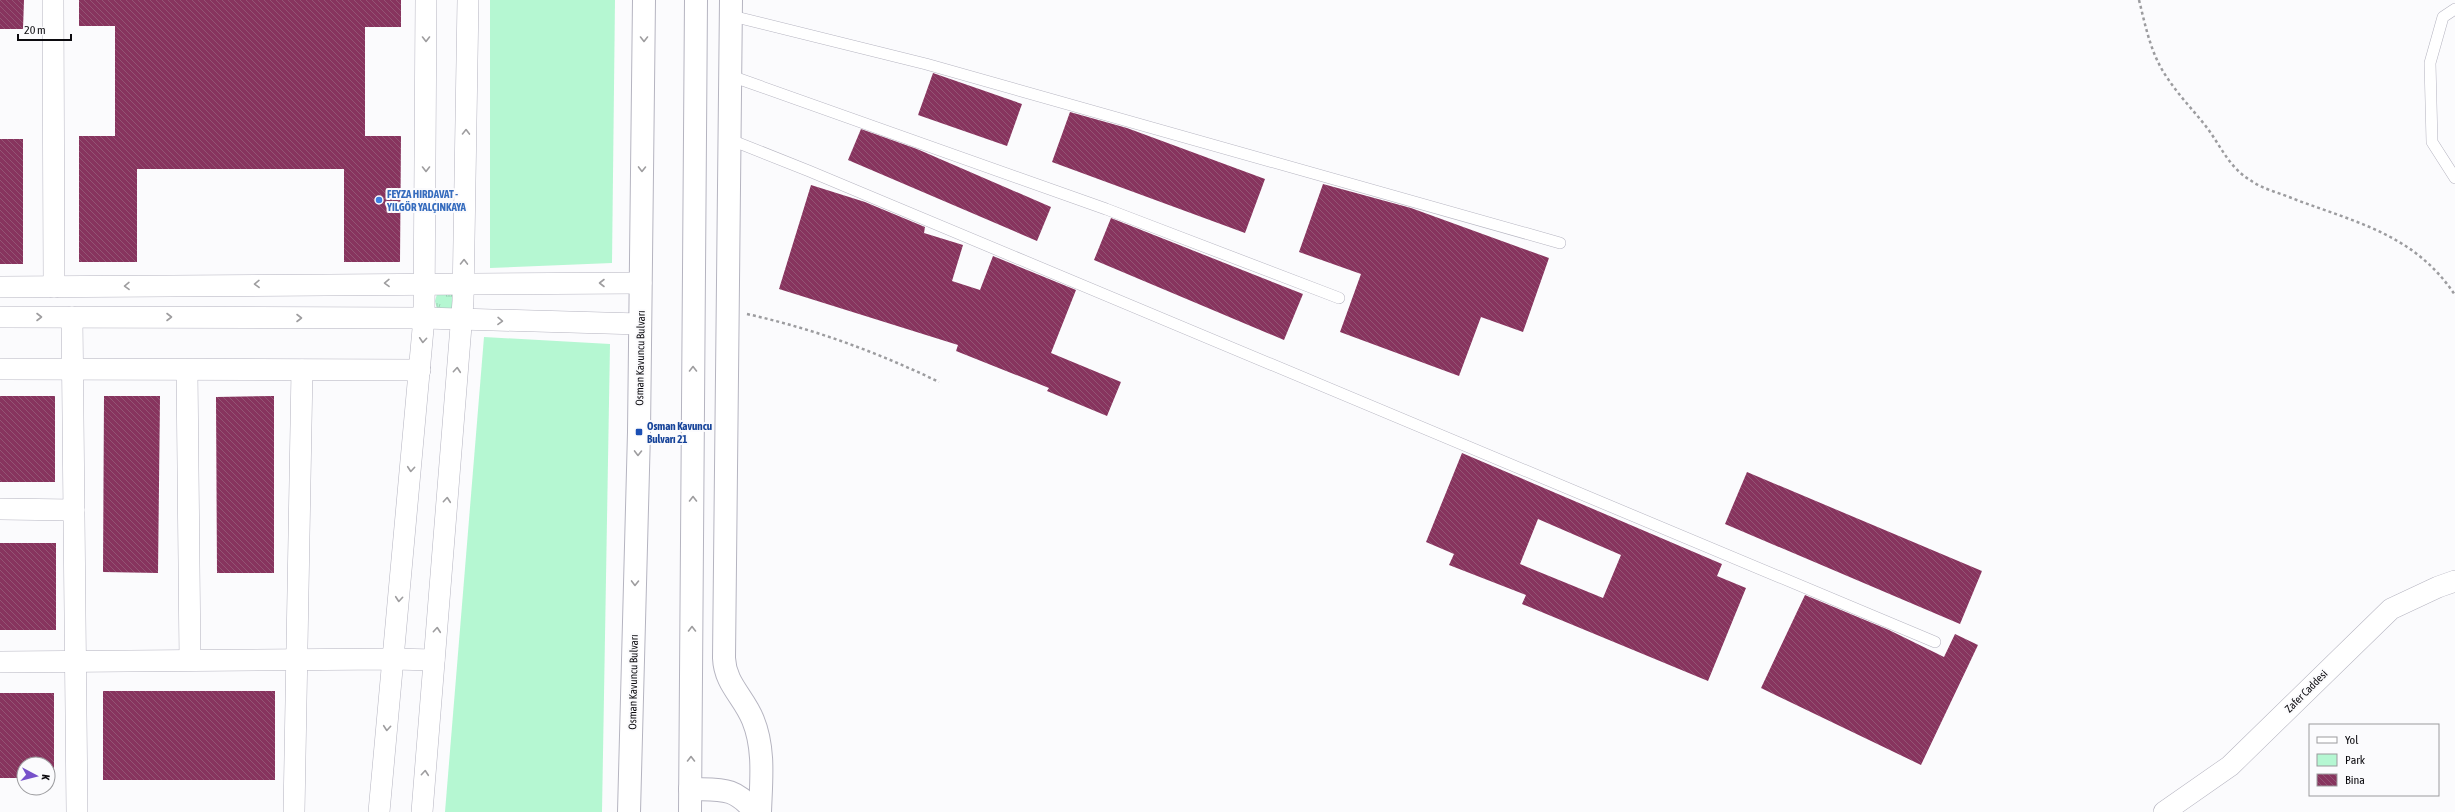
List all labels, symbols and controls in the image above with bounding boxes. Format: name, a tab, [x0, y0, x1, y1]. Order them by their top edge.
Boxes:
scale bar	[18, 16, 71, 42]
text: 20 m	[24, 23, 46, 37]
one-way arrow	[422, 36, 430, 42]
one-way arrow	[640, 36, 648, 42]
one-way arrow	[462, 129, 470, 135]
one-way arrow	[422, 166, 430, 172]
one-way arrow	[638, 166, 646, 172]
place label: FEYZA HIRDAVAT - YILGÖR YALÇINKAYA	[386, 188, 467, 213]
marker: FEYZA HIRDAVAT - YILGÖR YALÇINKAYA	[374, 195, 384, 205]
one-way arrow	[460, 259, 468, 265]
one-way arrow	[384, 279, 390, 287]
one-way arrow	[599, 279, 605, 287]
one-way arrow	[254, 280, 260, 289]
one-way arrow	[124, 282, 130, 290]
street label: Osman Kavuncu Bulvarı	[633, 310, 647, 406]
one-way arrow	[36, 313, 42, 321]
one-way arrow	[166, 313, 172, 321]
one-way arrow	[296, 314, 302, 322]
one-way arrow	[497, 317, 503, 325]
one-way arrow	[418, 337, 427, 343]
one-way arrow	[689, 366, 698, 372]
one-way arrow	[453, 367, 462, 373]
place label: Osman Kavuncu Bulvarı 21	[647, 420, 712, 445]
marker: Osman Kavuncu Bulvarı 21	[634, 427, 644, 437]
one-way arrow	[634, 450, 643, 456]
one-way arrow	[407, 466, 416, 472]
one-way arrow	[688, 496, 697, 502]
one-way arrow	[443, 497, 452, 503]
one-way arrow	[631, 580, 639, 586]
one-way arrow	[395, 596, 404, 602]
one-way arrow	[688, 626, 696, 632]
one-way arrow	[432, 627, 441, 633]
street label: Osman Kavuncu Bulvarı	[626, 634, 640, 730]
street label: Zafer Caddesi	[2282, 667, 2330, 715]
legend	[2309, 724, 2439, 796]
one-way arrow	[382, 725, 391, 731]
text: Yol	[2345, 733, 2359, 747]
text: Park	[2345, 753, 2366, 767]
north arrow	[16, 756, 56, 796]
one-way arrow	[687, 756, 695, 762]
one-way arrow	[420, 770, 429, 776]
text: Bina	[2345, 773, 2365, 787]
text: K	[40, 774, 52, 781]

